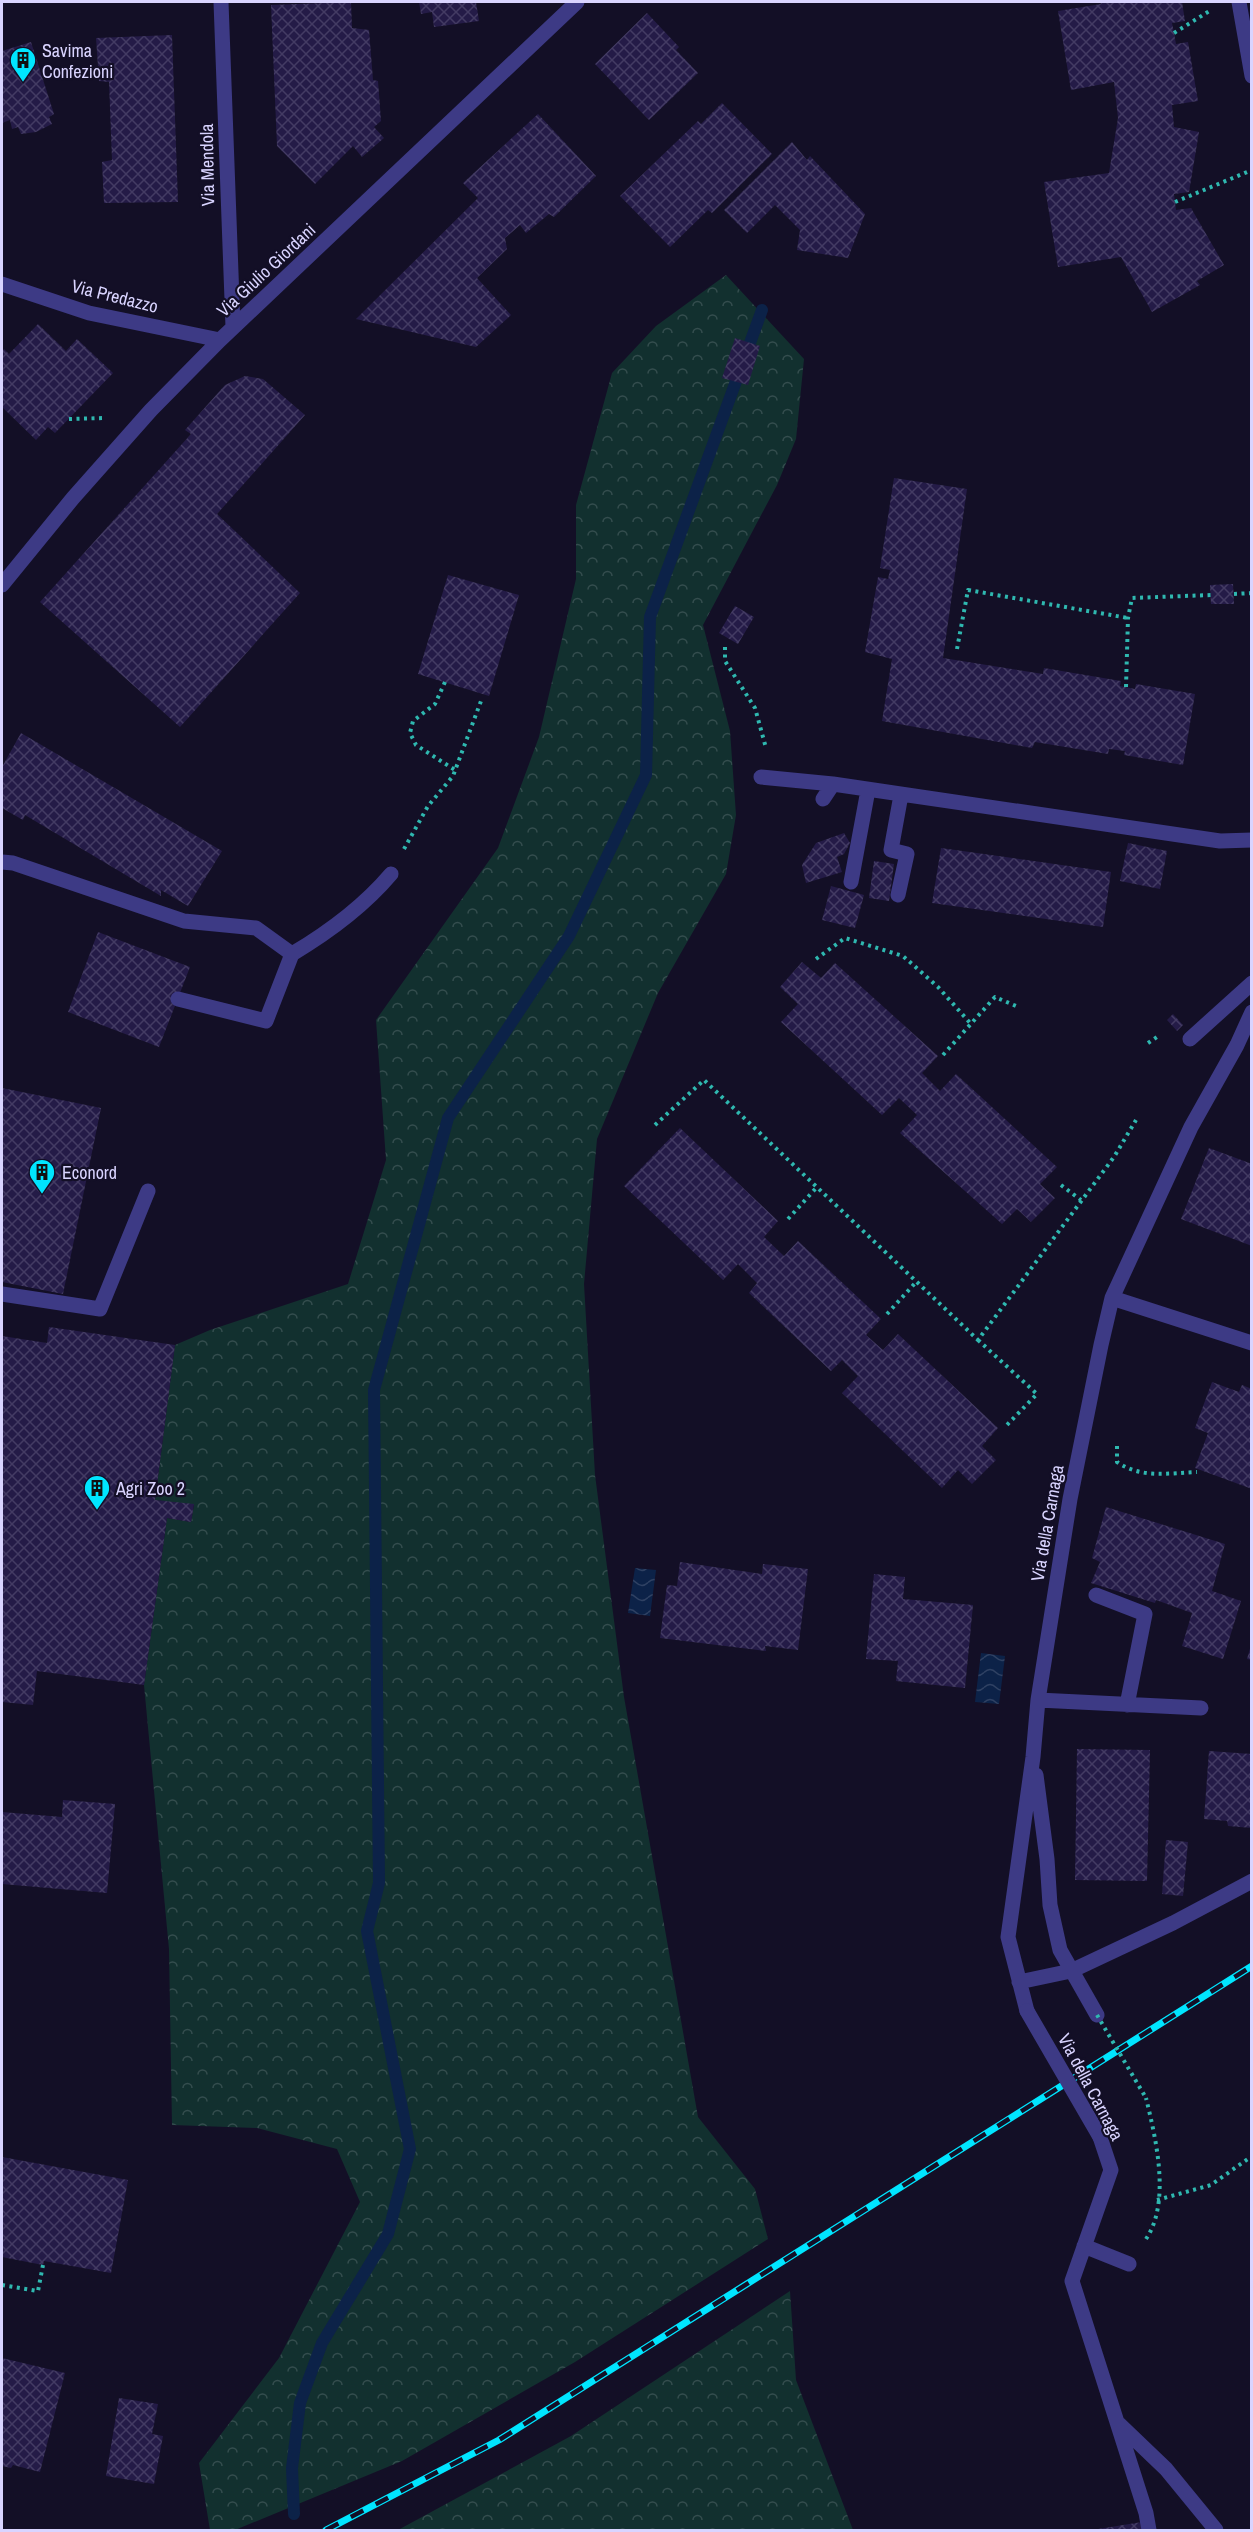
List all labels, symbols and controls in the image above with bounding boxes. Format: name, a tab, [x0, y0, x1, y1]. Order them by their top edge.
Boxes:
place label: Savima Confezioni	[42, 38, 113, 84]
building icon: Savima Confezioni	[8, 45, 38, 83]
street label: Via Mendola	[194, 123, 220, 207]
street label: Via Giulio Giordani	[211, 218, 321, 322]
street label: Via Predazzo	[69, 273, 161, 319]
building icon: Econord	[27, 1157, 57, 1195]
place label: Econord	[62, 1160, 117, 1185]
street label: Via della Carnaga	[1024, 1463, 1070, 1583]
building icon: Agri Zoo 2	[82, 1473, 112, 1511]
place label: Agri Zoo 2	[115, 1476, 185, 1501]
street label: Via della Carnaga	[1052, 2029, 1130, 2145]

